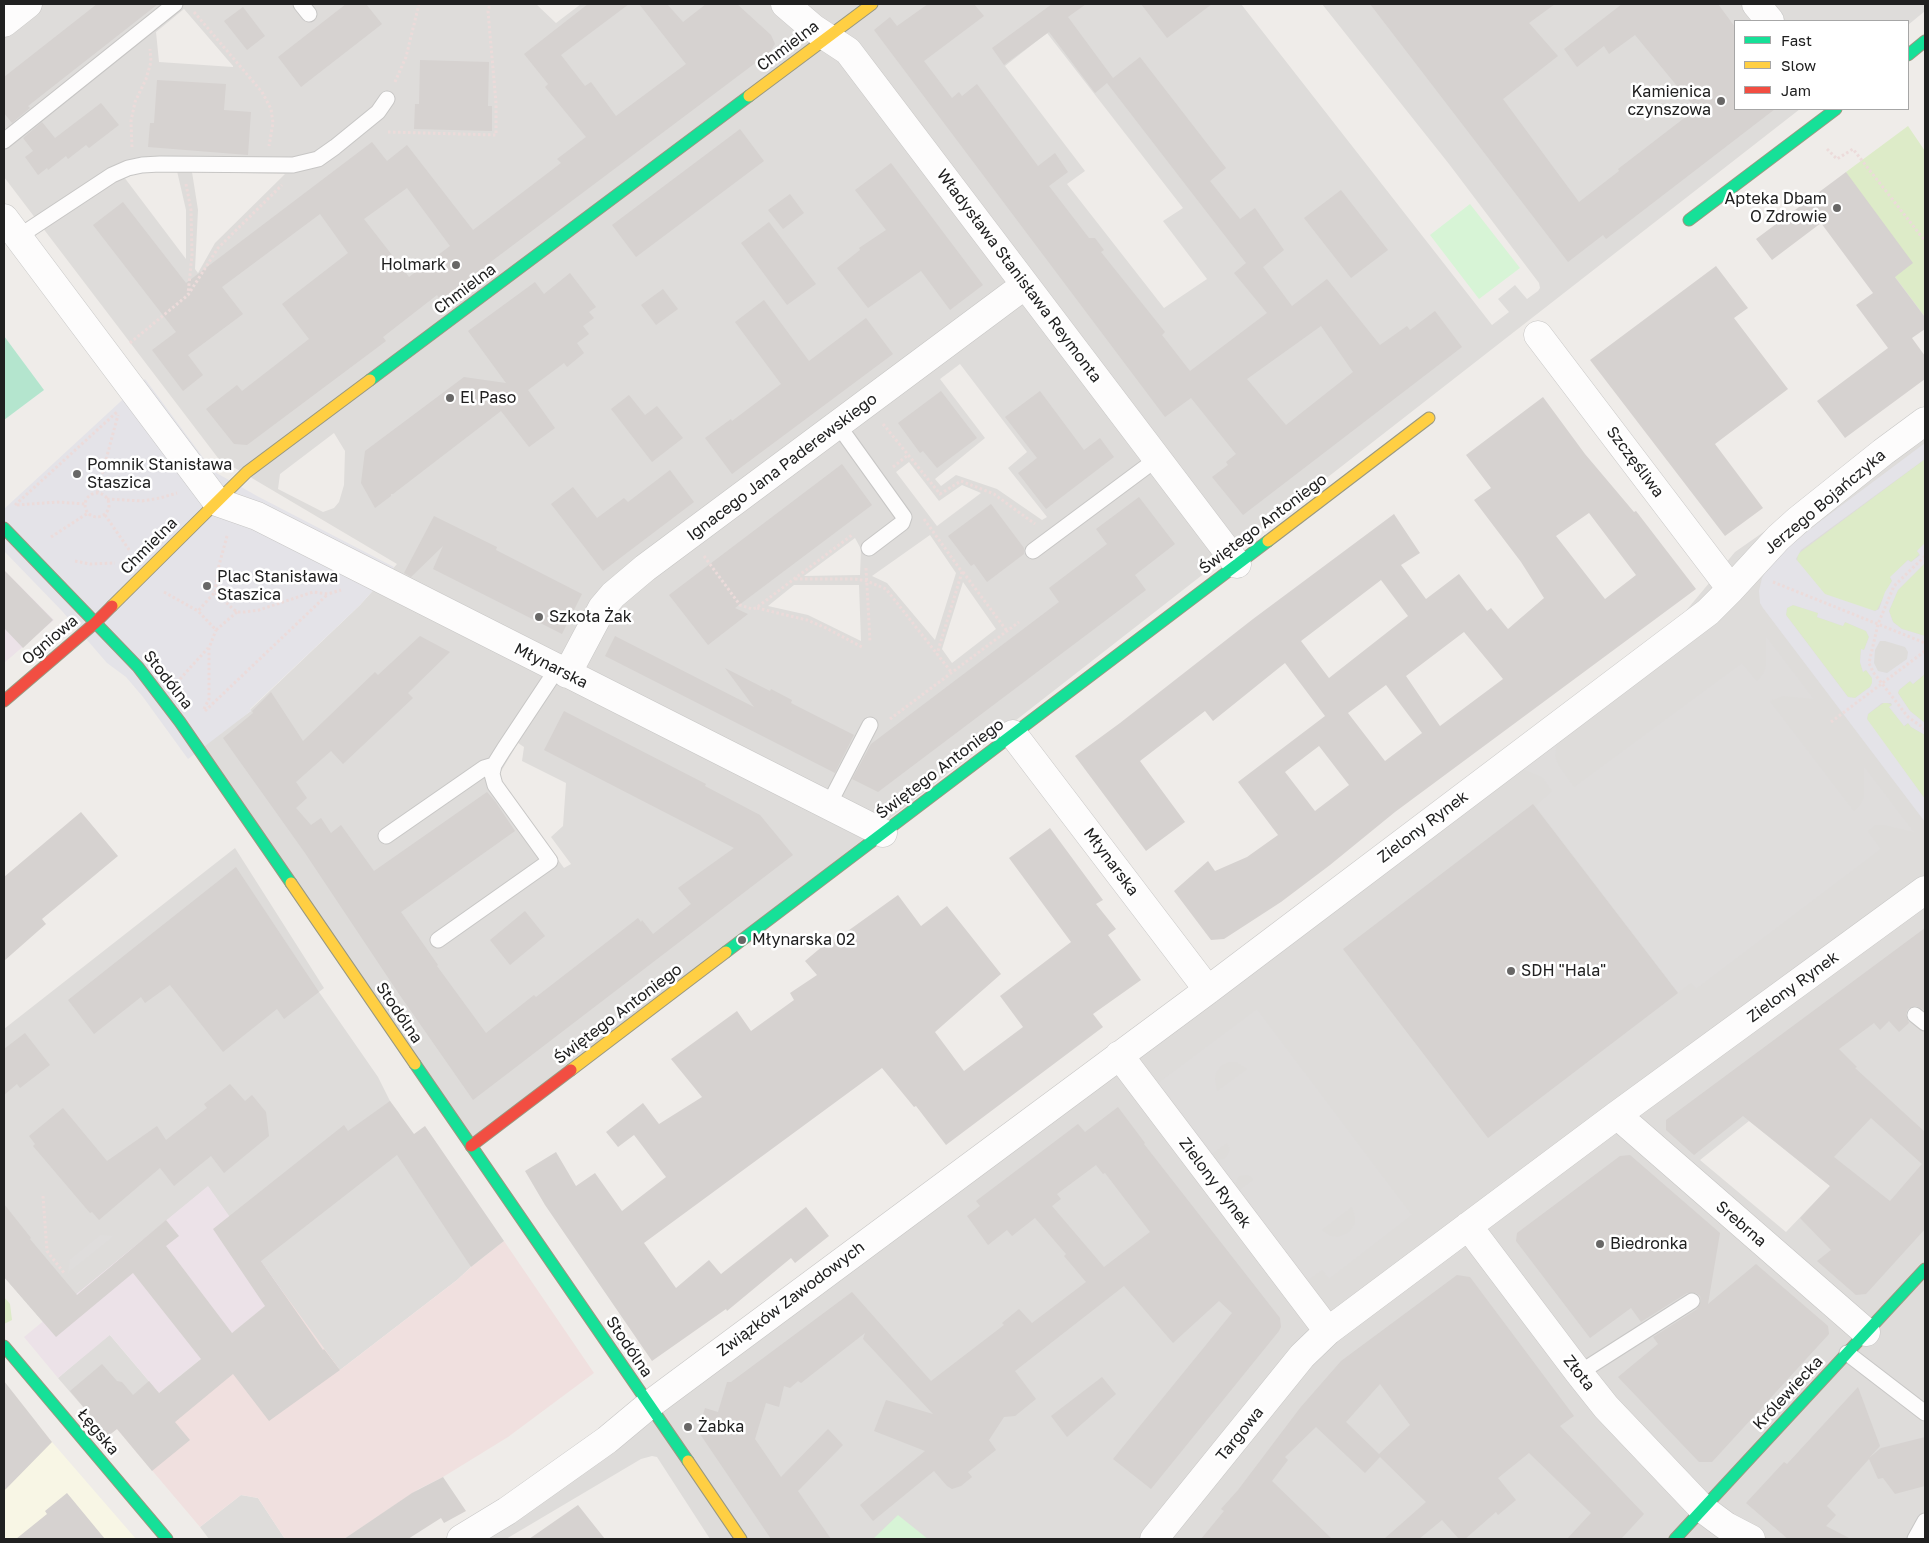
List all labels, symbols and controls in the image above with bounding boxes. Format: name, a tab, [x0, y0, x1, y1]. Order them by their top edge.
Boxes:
street label: Chmielna	[753, 17, 823, 75]
legend	[1734, 20, 1909, 110]
text: Fast	[1781, 31, 1812, 49]
text: Slow	[1781, 56, 1816, 74]
text: Jam	[1781, 81, 1811, 99]
place label: Kamienica czynszowa	[1627, 82, 1711, 120]
marker: Kamienica czynszowa	[1715, 95, 1727, 107]
street label: Władysława Stanisława Reymonta	[932, 165, 1106, 387]
place label: Apteka Dbam O Zdrowie	[1725, 189, 1827, 227]
marker: Apteka Dbam O Zdrowie	[1831, 202, 1843, 214]
place label: Holmark	[381, 255, 446, 275]
marker: Holmark	[450, 259, 462, 271]
street label: Chmielna	[430, 260, 500, 318]
place label: El Paso	[460, 388, 516, 408]
street label: Ignacego Jana Paderewskiego	[683, 389, 881, 545]
marker: El Paso	[444, 392, 456, 404]
street label: Szczęśliwa	[1602, 423, 1668, 501]
street label: Jerzego Bojańczyka	[1760, 446, 1890, 558]
place label: Pomnik Stanisława Staszica	[87, 455, 232, 493]
marker: Pomnik Stanisława Staszica	[71, 468, 83, 480]
street label: Świętego Antoniego	[1195, 470, 1331, 578]
street label: Chmielna	[117, 514, 181, 578]
place label: Plac Stanisława Staszica	[217, 567, 338, 605]
marker: Plac Stanisława Staszica	[201, 580, 213, 592]
place label: Szkoła Żak	[549, 607, 632, 627]
street label: Ogniowa	[18, 611, 82, 669]
marker: Szkoła Żak	[533, 611, 545, 623]
street label: Młynarska	[511, 639, 591, 693]
street label: Stodólna	[139, 647, 197, 713]
street label: Świętego Antoniego	[872, 715, 1008, 823]
street label: Zielony Rynek	[1374, 787, 1472, 867]
street label: Młynarska	[1079, 824, 1143, 900]
place label: Młynarska 02	[752, 930, 855, 950]
marker: Młynarska 02	[736, 934, 748, 946]
street label: Zielony Rynek	[1744, 947, 1842, 1027]
street label: Świętego Antoniego	[550, 960, 686, 1068]
place label: SDH "Hala"	[1521, 961, 1606, 981]
marker: SDH "Hala"	[1505, 965, 1517, 977]
street label: Stodólna	[372, 979, 426, 1047]
street label: Zielony Rynek	[1175, 1134, 1255, 1232]
street label: Srebrna	[1712, 1197, 1770, 1251]
place label: Biedronka	[1610, 1234, 1688, 1254]
street label: Związków Zawodowych	[714, 1237, 868, 1361]
marker: Biedronka	[1594, 1238, 1606, 1250]
street label: Stodólna	[602, 1313, 656, 1381]
street label: Złota	[1559, 1351, 1599, 1395]
street label: Królewiecka	[1749, 1352, 1827, 1434]
street label: Targowa	[1212, 1403, 1268, 1465]
street label: Łęgska	[73, 1405, 123, 1459]
place label: Żabka	[698, 1417, 744, 1437]
marker: Żabka	[682, 1421, 694, 1433]

